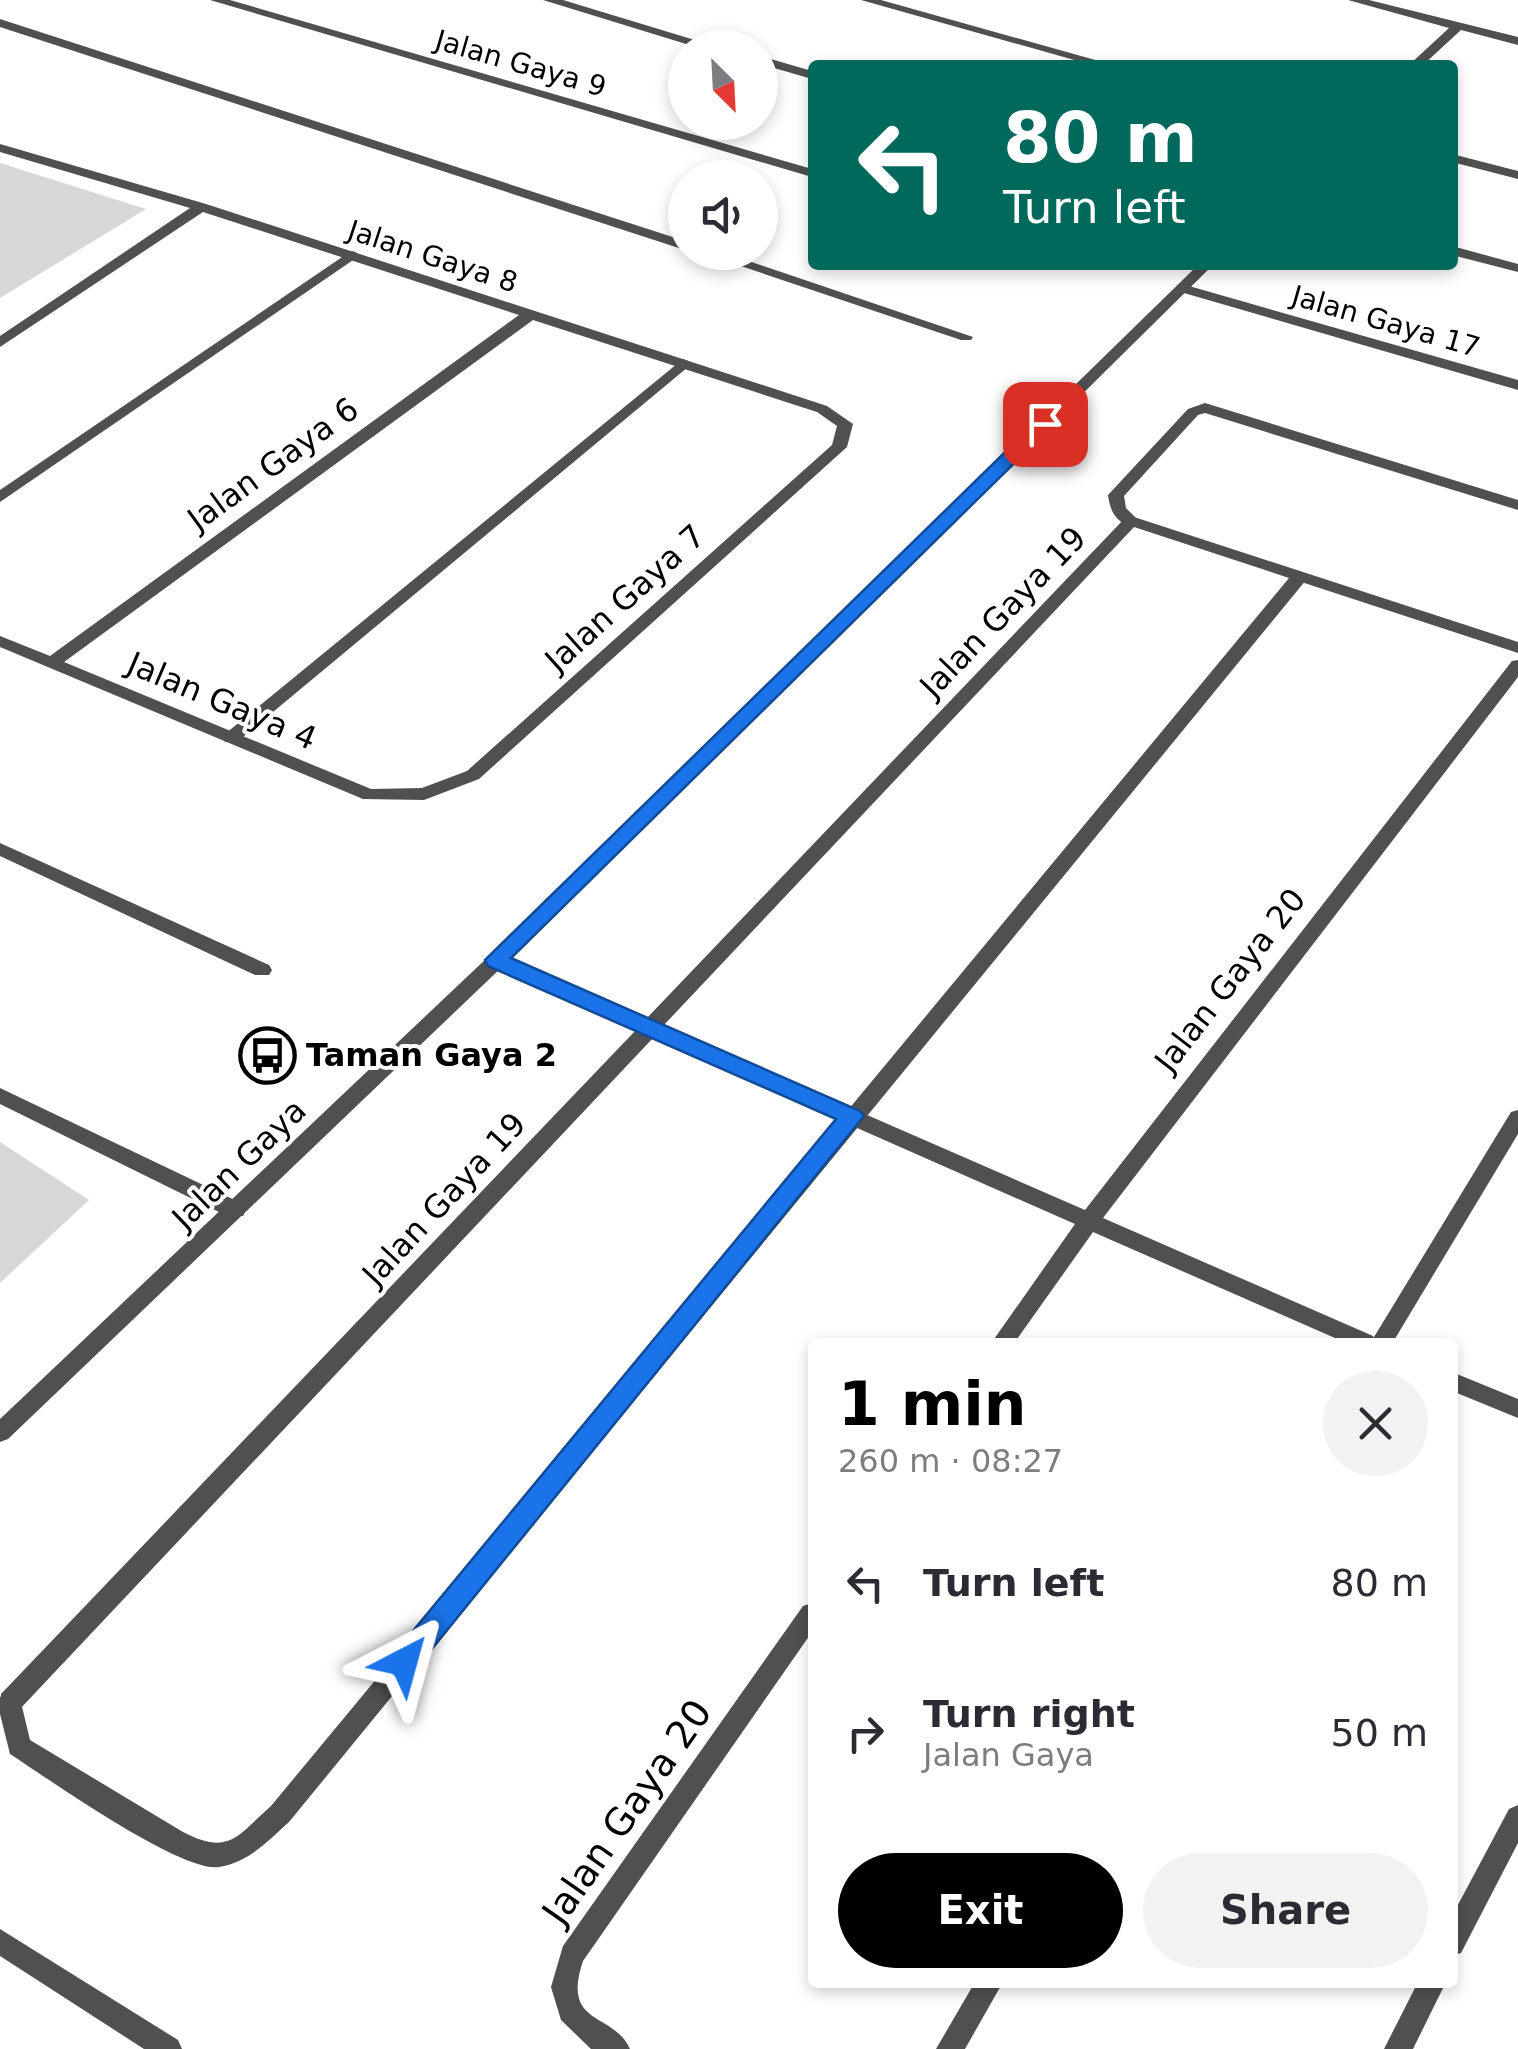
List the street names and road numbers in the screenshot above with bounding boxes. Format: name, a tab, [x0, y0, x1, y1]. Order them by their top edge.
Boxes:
street label: Jalan Gaya 9	[430, 23, 610, 104]
street label: Jalan Gaya 8	[342, 213, 522, 299]
street label: Jalan Gaya 17	[1286, 278, 1484, 364]
street label: Jalan Gaya 6	[179, 389, 366, 540]
street label: Jalan Gaya 7	[536, 516, 713, 681]
street label: Jalan Gaya 19	[911, 519, 1094, 706]
street label: Jalan Gaya 4	[120, 643, 322, 758]
street label: Jalan Gaya 20	[1146, 881, 1313, 1081]
street label: Jalan Gaya	[163, 1091, 314, 1238]
street label: Jalan Gaya 19	[353, 1105, 534, 1295]
street label: Jalan Gaya 20	[532, 1691, 721, 1934]

